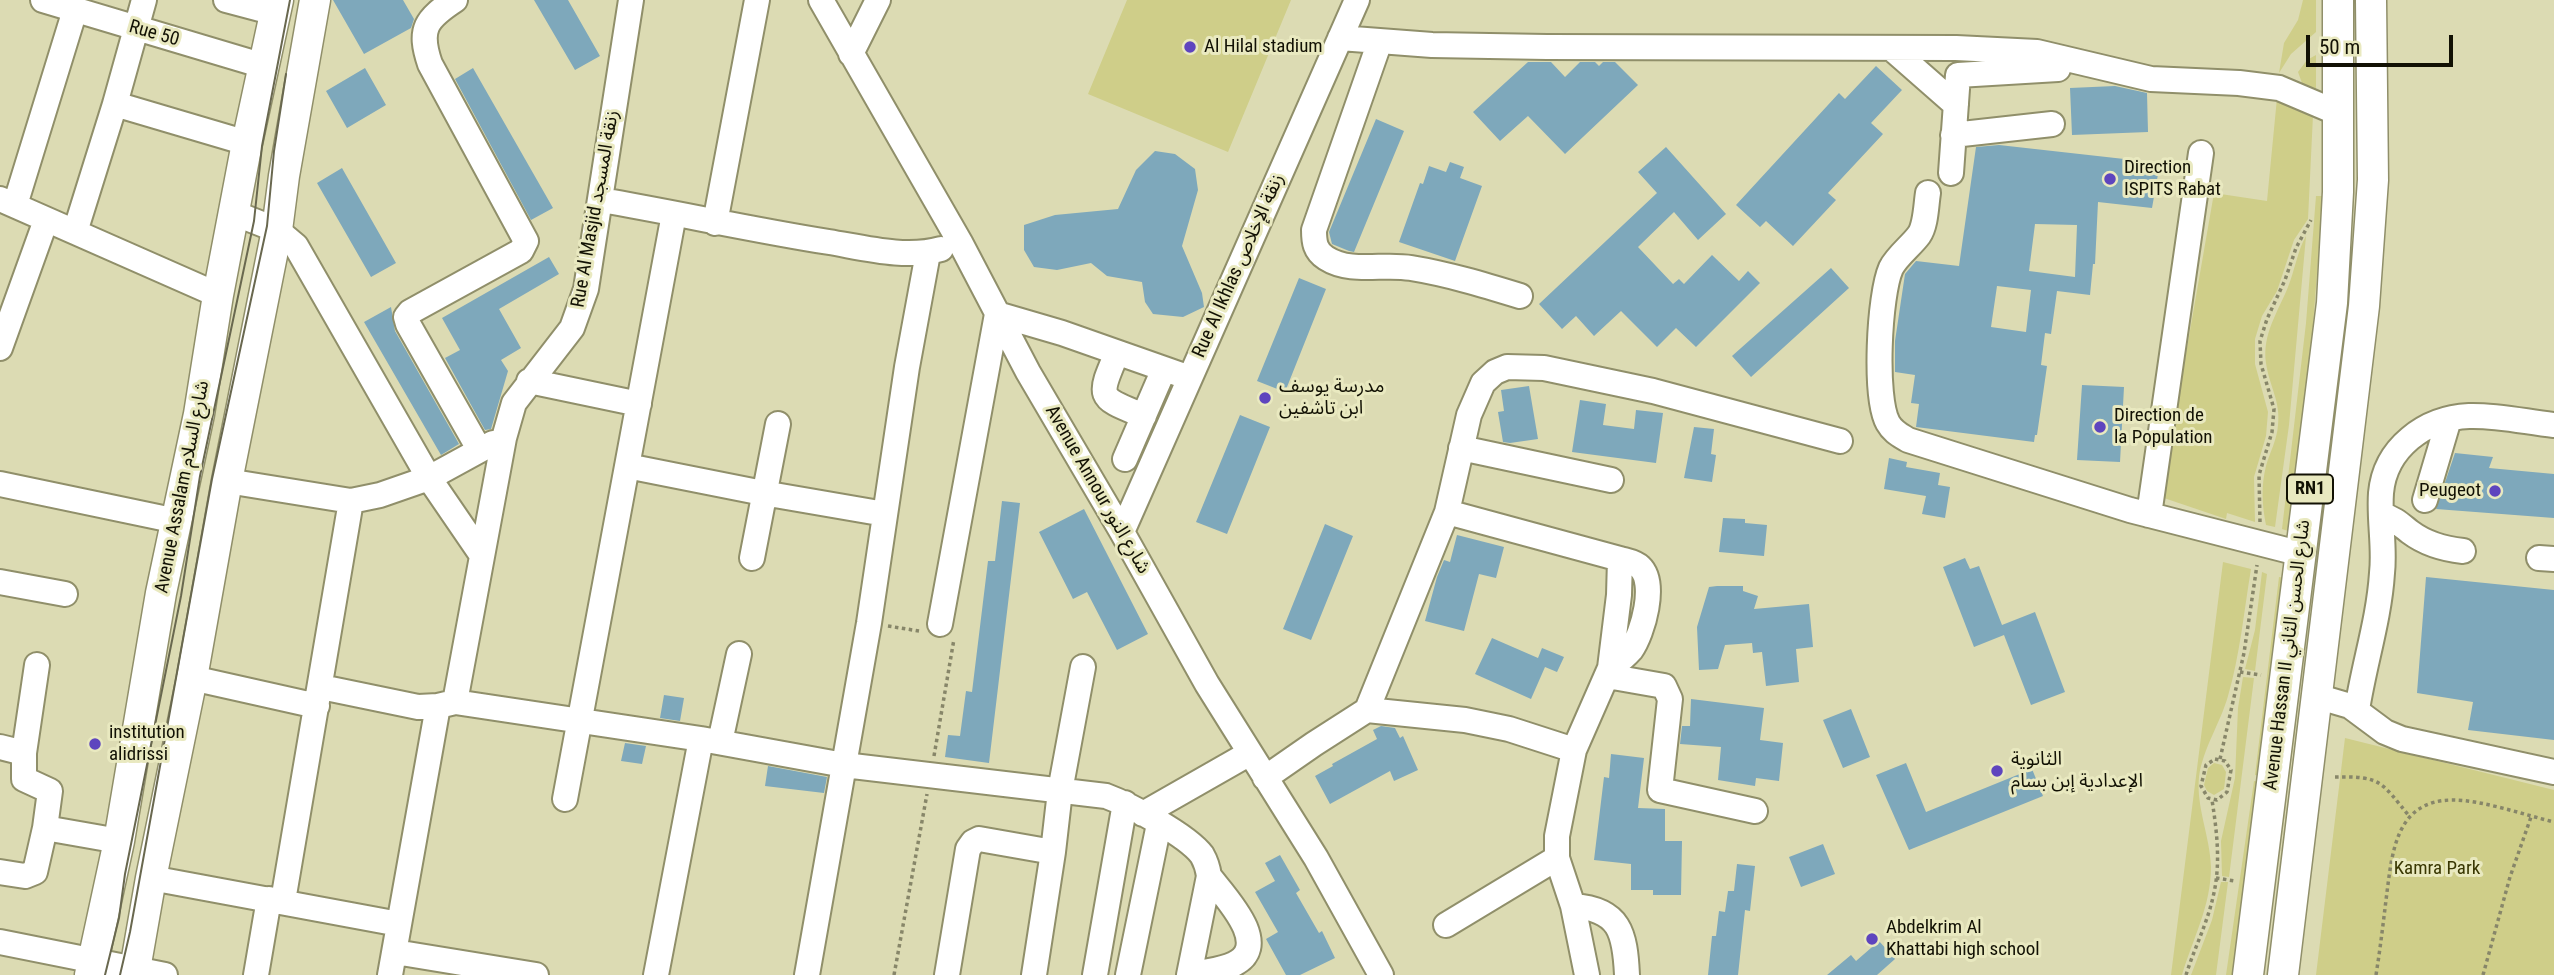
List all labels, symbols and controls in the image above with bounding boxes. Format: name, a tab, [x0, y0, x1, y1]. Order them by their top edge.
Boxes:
street label: Rue 50	[126, 16, 182, 52]
scale bar	[2309, 21, 2456, 65]
text: 50 m	[2319, 35, 2360, 59]
place label: Al Hilal stadium	[1204, 36, 1323, 58]
marker: Al Hilal stadium	[1182, 39, 1198, 55]
street label: Rue Al Masjid زنقة المسجد	[567, 109, 625, 309]
place label: Direction ISPITS Rabat	[2124, 157, 2221, 201]
street label: Rue Al Ikhlas زنقة الإخلاص	[1188, 171, 1290, 361]
marker: Direction ISPITS Rabat	[2102, 171, 2118, 187]
place label: مدرسة يوسف ابن تاشفين	[1279, 376, 1384, 420]
street label: Avenue Assalam شارع السلام	[151, 379, 215, 595]
marker: مدرسة يوسف ابن تاشفين	[1257, 390, 1273, 406]
street label: Avenue Annour شارع النور	[1039, 402, 1155, 578]
place label: Direction de la Population	[2114, 405, 2213, 449]
marker: Direction de la Population	[2092, 419, 2108, 435]
road number: RN1	[2287, 475, 2333, 504]
place label: Peugeot	[2419, 480, 2481, 502]
marker: Peugeot	[2487, 483, 2503, 499]
street label: Avenue Hassan II شارع الحسن الثاني	[2260, 518, 2316, 792]
place label: institution alidrissi	[109, 722, 185, 766]
marker: institution alidrissi	[87, 736, 103, 752]
place label: الثانوية الإعدادية إبن بسام	[2011, 749, 2143, 793]
marker: الثانوية الإعدادية إبن بسام	[1989, 763, 2005, 779]
park label: Kamra Park	[2394, 858, 2480, 880]
place label: Abdelkrim Al Khattabi high school	[1886, 917, 2040, 961]
marker: Abdelkrim Al Khattabi high school	[1864, 931, 1880, 947]

